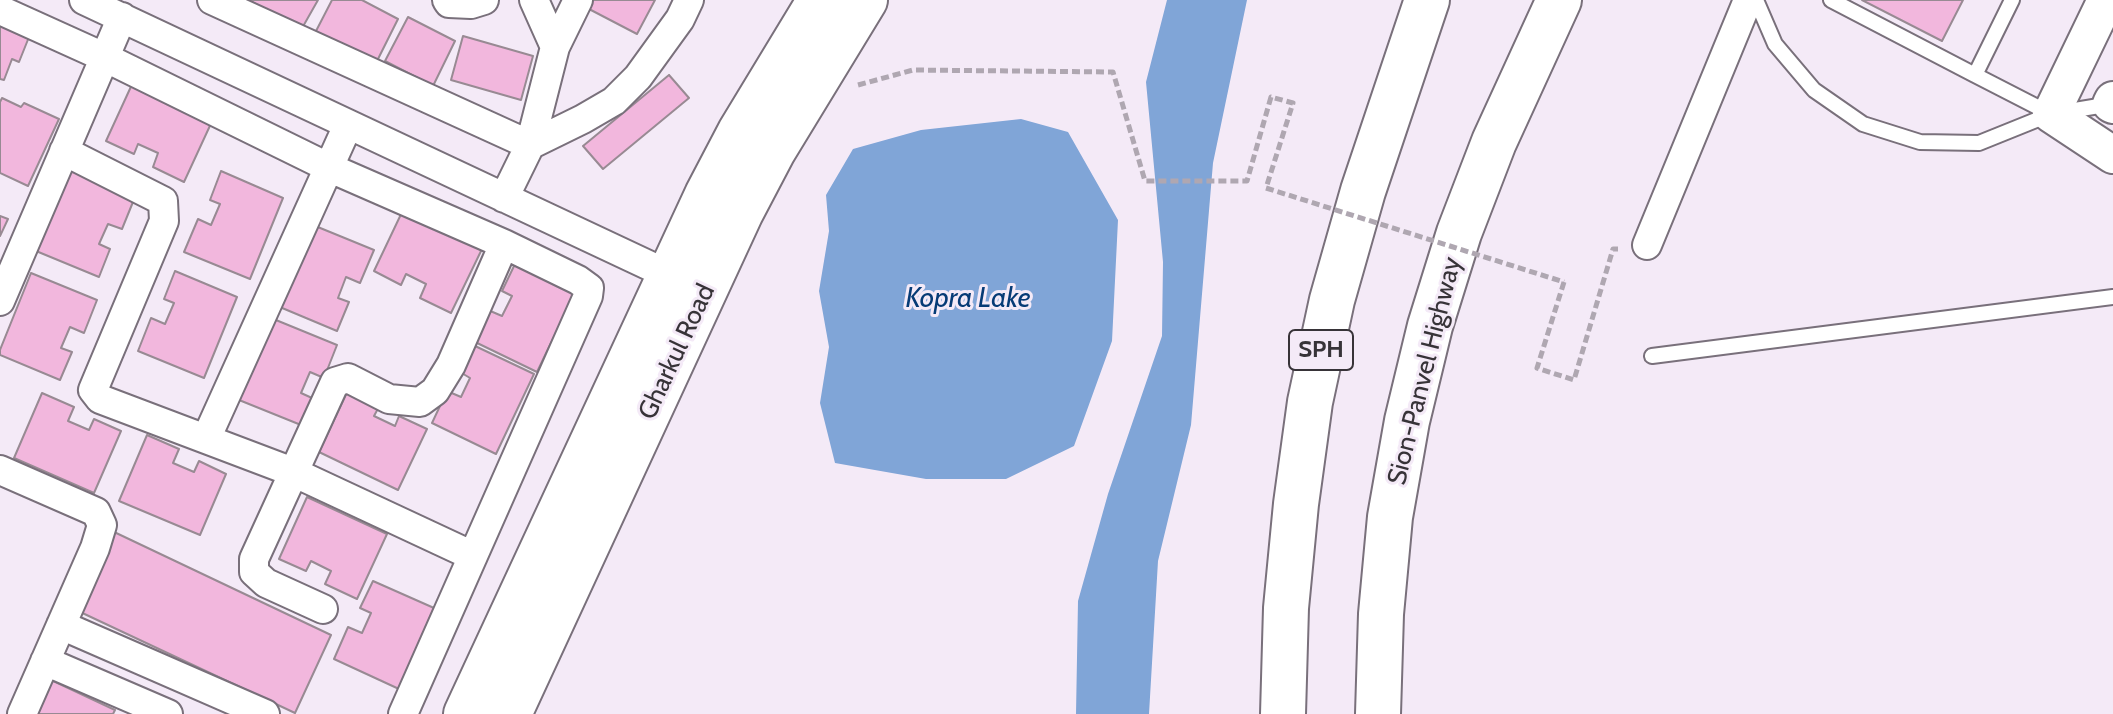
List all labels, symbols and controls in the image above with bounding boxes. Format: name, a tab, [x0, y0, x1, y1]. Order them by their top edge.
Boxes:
street label: Sion-Panvel Highway	[1382, 254, 1468, 488]
street label: Gharkul Road	[632, 279, 722, 425]
water label: Kopra Lake	[905, 282, 1031, 316]
road number: SPH	[1289, 330, 1353, 370]

